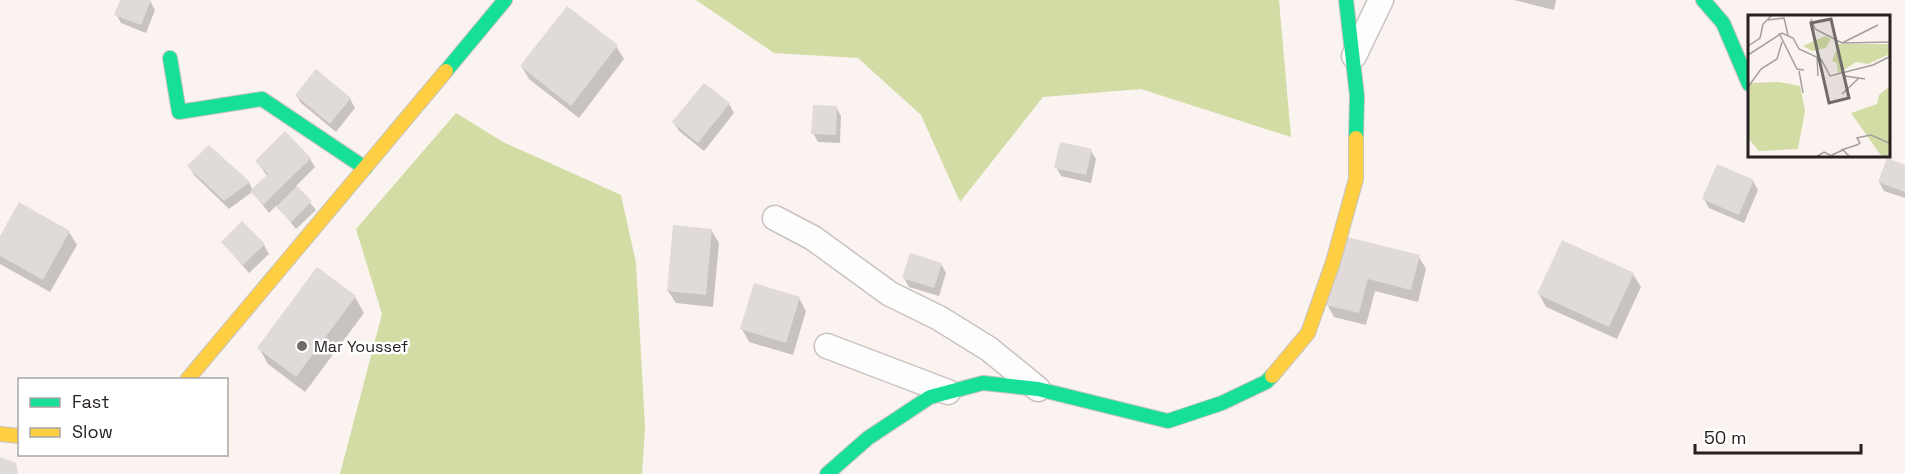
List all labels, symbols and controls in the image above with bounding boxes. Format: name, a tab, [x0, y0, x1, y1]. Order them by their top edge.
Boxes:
inset map	[1748, 15, 1890, 158]
place label: Mar Youssef	[314, 336, 408, 357]
marker: Mar Youssef	[295, 339, 309, 353]
legend	[18, 378, 228, 456]
text: Fast	[72, 390, 109, 413]
scale bar	[1695, 417, 1862, 455]
text: Slow	[72, 420, 113, 443]
text: 50 m	[1704, 426, 1746, 449]

